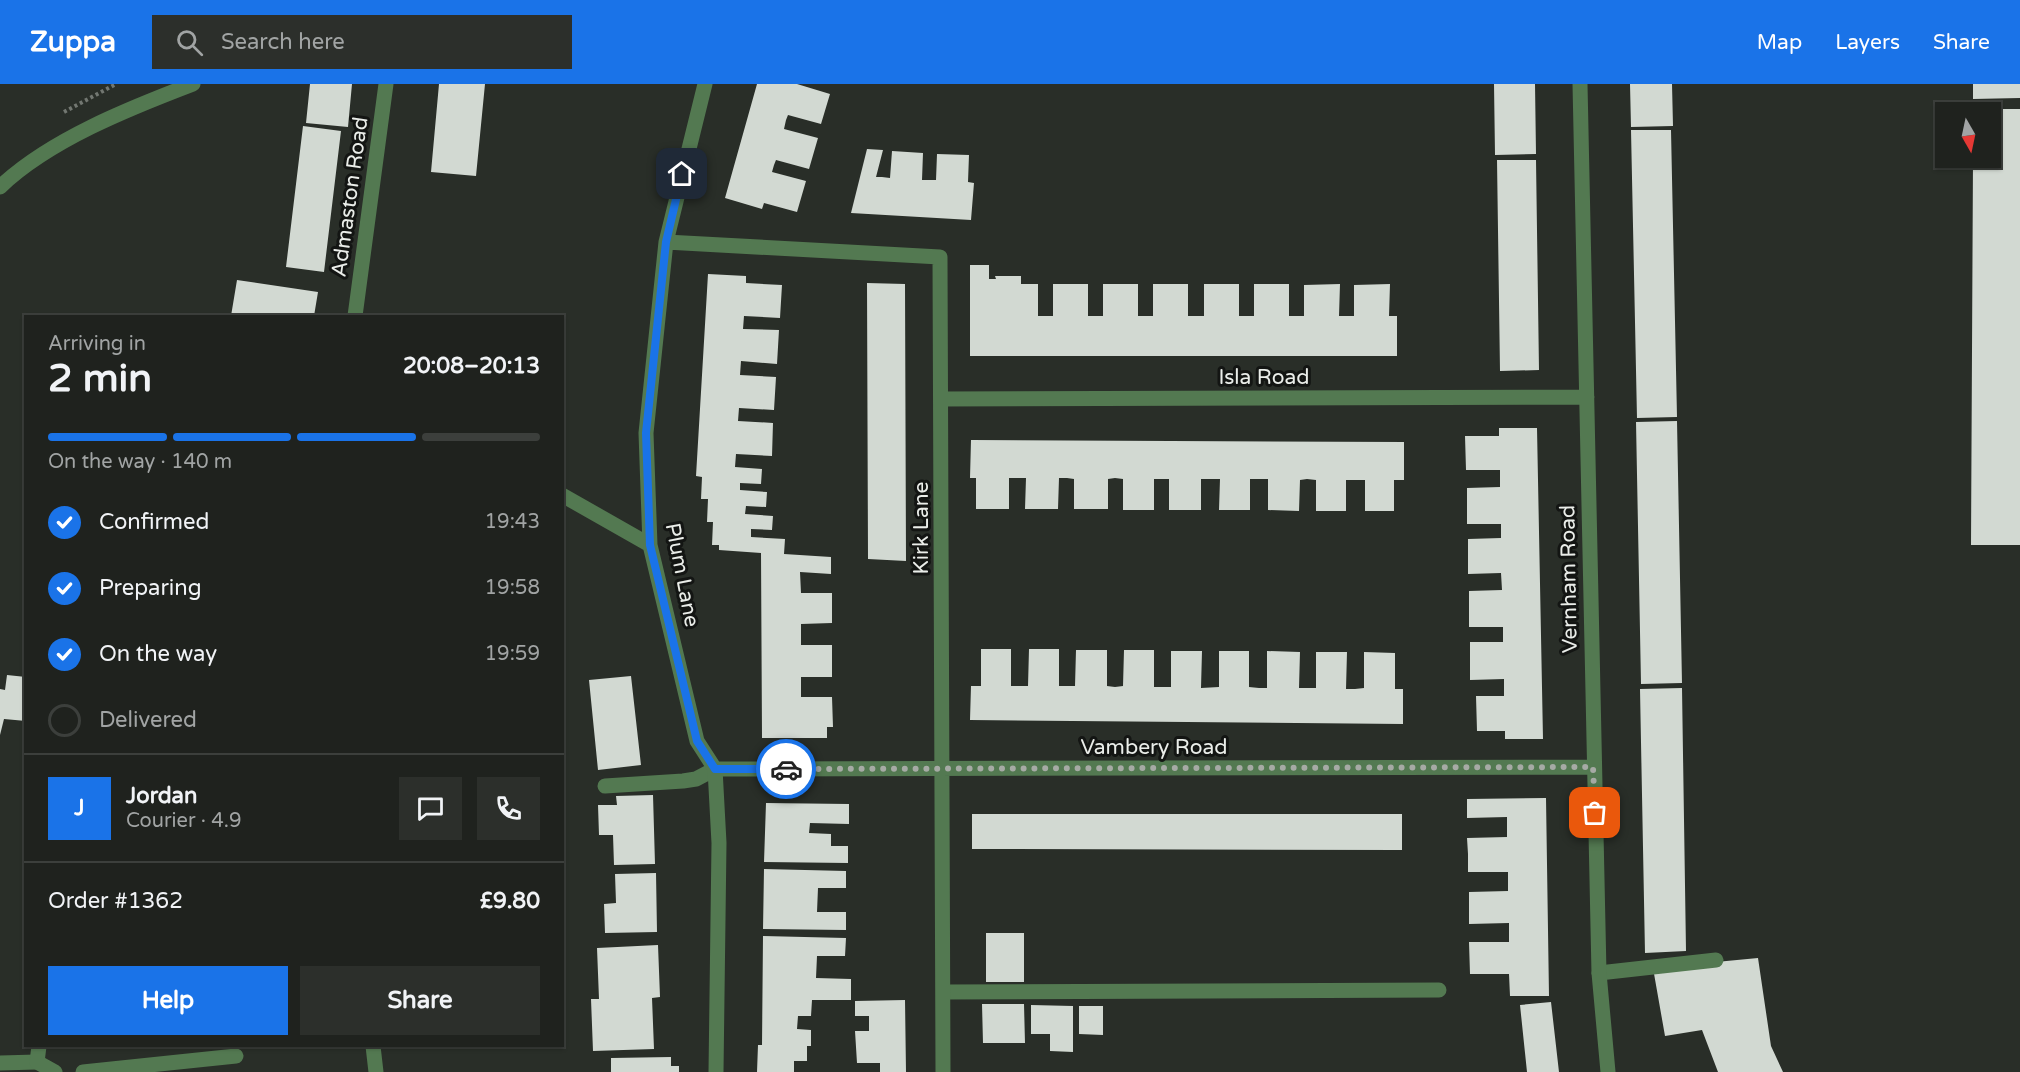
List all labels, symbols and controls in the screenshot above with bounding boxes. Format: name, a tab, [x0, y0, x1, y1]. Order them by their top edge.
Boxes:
search box	[152, 15, 572, 69]
text: Zuppa	[30, 25, 116, 59]
icon: search	[173, 26, 206, 59]
text: Search here	[221, 29, 345, 55]
text: Map	[1757, 30, 1802, 55]
text: Layers	[1835, 30, 1900, 55]
text: Share	[1933, 30, 1990, 55]
north arrow	[1935, 102, 2001, 168]
map controls	[1935, 102, 2001, 168]
street label: Admaston Road	[326, 115, 374, 279]
pin	[656, 148, 707, 199]
icon: home	[665, 157, 698, 190]
text: Arriving in	[48, 332, 146, 356]
text: 20:08–20:13	[403, 353, 540, 379]
text: 2 min	[48, 355, 152, 402]
street label: Isla Road	[1218, 365, 1310, 390]
text: On the way · 140 m	[48, 450, 232, 474]
street label: Kirk Lane	[909, 481, 934, 574]
street label: Vernham Road	[1555, 505, 1583, 653]
icon: check	[48, 506, 81, 539]
text: Confirmed	[99, 509, 209, 535]
text: 19:43	[485, 510, 540, 534]
street label: Plum Lane	[660, 521, 704, 629]
icon: check	[48, 572, 81, 605]
text: Preparing	[99, 575, 202, 601]
text: 19:58	[485, 576, 540, 600]
icon: check	[48, 638, 81, 671]
text: On the way	[99, 641, 217, 667]
text: 19:59	[485, 642, 540, 666]
text: Delivered	[99, 707, 197, 733]
street label: Vambery Road	[1080, 735, 1228, 760]
courier	[756, 739, 816, 799]
icon: car	[770, 753, 803, 786]
button: chat	[399, 777, 462, 840]
button: phone	[477, 777, 540, 840]
text: Jordan	[126, 783, 197, 809]
pin	[1569, 787, 1620, 838]
text: J	[74, 795, 85, 821]
icon: bag	[1578, 796, 1611, 829]
text: Courier · 4.9	[126, 809, 241, 833]
text: Order #1362	[48, 888, 183, 914]
text: £9.80	[480, 888, 540, 914]
button: Help	[48, 966, 288, 1035]
button: Share	[300, 966, 540, 1035]

